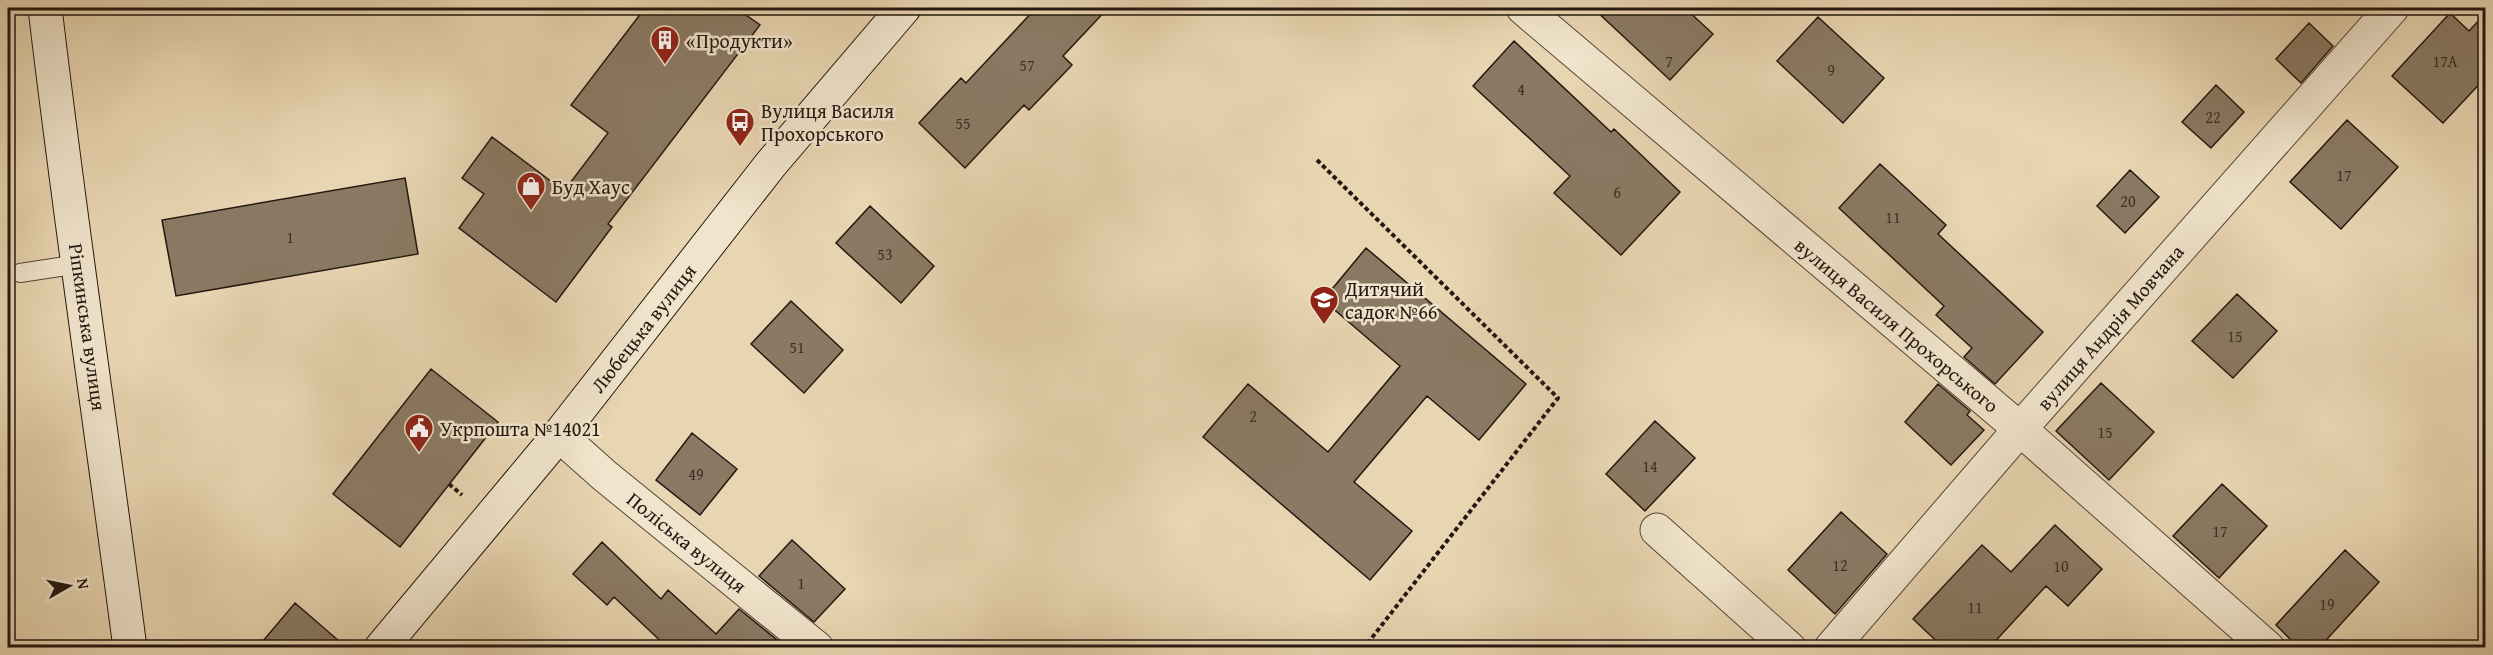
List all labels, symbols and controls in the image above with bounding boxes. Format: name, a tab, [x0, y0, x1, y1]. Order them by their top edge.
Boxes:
building icon: «Продукти»	[649, 24, 681, 66]
place label: «Продукти»	[686, 26, 793, 55]
house number: 7	[1665, 49, 1673, 73]
house number: 17А	[2432, 49, 2458, 73]
house number: 57	[1019, 53, 1035, 77]
house number: 9	[1827, 58, 1835, 82]
house number: 4	[1517, 77, 1525, 101]
place label: Вулиця Василя Прохорського	[761, 96, 894, 148]
house number: 22	[2205, 105, 2221, 129]
bus stop icon: Вулиця Василя Прохорського	[724, 106, 756, 148]
house number: 55	[955, 111, 971, 135]
house number: 17	[2336, 163, 2352, 187]
shop icon: Буд Хаус	[515, 170, 547, 212]
place label: Буд Хаус	[552, 172, 630, 201]
house number: 6	[1613, 180, 1621, 204]
house number: 20	[2120, 189, 2136, 213]
house number: 11	[1885, 205, 1901, 229]
house number: 1	[286, 225, 294, 249]
street label: вулиця Василя Прохорського	[1789, 231, 2005, 419]
street label: вулиця Андрія Мовчана	[2030, 237, 2191, 416]
street label: Ріпкинська вулиця	[62, 241, 114, 413]
house number: 53	[877, 242, 893, 266]
street label: Любецька вулиця	[583, 257, 703, 399]
place label: Дитячий садок №66	[1344, 274, 1437, 326]
school or university icon: Дитячий садок №66	[1308, 284, 1340, 326]
house number: 15	[2227, 324, 2243, 348]
house number: 51	[789, 335, 805, 359]
house number: 2	[1249, 404, 1257, 428]
public building icon: Укрпошта №14021	[403, 412, 435, 454]
place label: Укрпошта №14021	[440, 414, 601, 443]
house number: 15	[2097, 420, 2113, 444]
house number: 14	[1642, 454, 1658, 478]
house number: 49	[688, 462, 704, 486]
street label: Поліська вулиця	[621, 485, 753, 599]
house number: 17	[2212, 519, 2228, 543]
house number: 12	[1832, 553, 1848, 577]
house number: 10	[2053, 554, 2069, 578]
north arrow	[39, 556, 99, 616]
house number: 1	[797, 571, 805, 595]
text: N	[71, 576, 97, 591]
house number: 19	[2319, 592, 2335, 616]
house number: 11	[1967, 595, 1983, 619]

